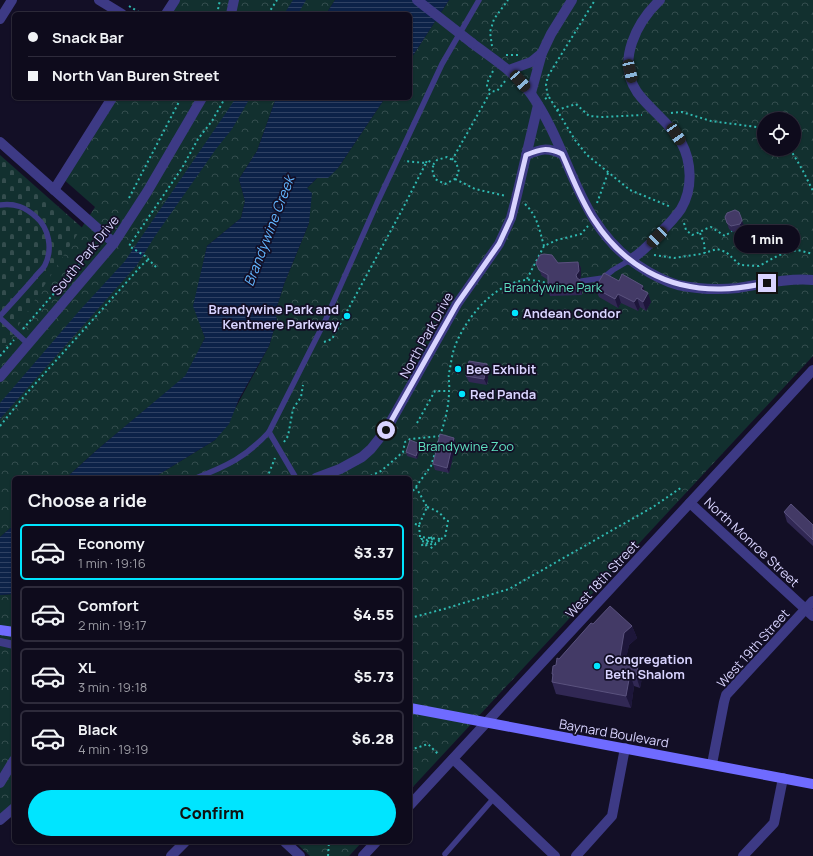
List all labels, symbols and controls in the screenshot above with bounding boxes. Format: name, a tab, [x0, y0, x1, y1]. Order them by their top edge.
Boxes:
text: Snack Bar	[52, 27, 124, 48]
car	[621, 58, 639, 84]
text: North Van Buren Street	[52, 65, 219, 86]
car	[508, 68, 532, 94]
map controls	[757, 112, 801, 156]
button: locate	[757, 112, 801, 156]
car	[664, 121, 688, 147]
water label: Brandywine Creek	[239, 171, 299, 289]
street label: South Park Drive	[47, 211, 123, 299]
car	[644, 224, 670, 250]
callout: 1 min	[734, 225, 800, 253]
text: 1 min	[751, 230, 783, 248]
route end	[758, 274, 776, 292]
park label: Brandywine Park	[504, 278, 603, 296]
street label: North Park Drive	[395, 288, 457, 381]
place label: Brandywine Park and Kentmere Parkway	[209, 300, 340, 333]
place label: Andean Condor	[523, 304, 621, 322]
marker: Andean Condor	[510, 308, 520, 318]
marker: Brandywine Park and Kentmere Parkway	[342, 311, 352, 321]
place label: Bee Exhibit	[466, 360, 537, 378]
marker: Bee Exhibit	[453, 364, 463, 374]
place label: Red Panda	[470, 385, 536, 403]
marker: Red Panda	[457, 389, 467, 399]
route start	[377, 421, 395, 439]
park label: Brandywine Zoo	[418, 437, 514, 455]
text: Choose a ride	[28, 488, 147, 512]
street label: North Monroe Street	[701, 493, 803, 591]
text: Economy	[78, 533, 145, 554]
icon: car	[30, 534, 66, 570]
street label: West 18th Street	[561, 536, 643, 622]
text: $3.37	[354, 542, 394, 563]
text: 1 min · 19:16	[78, 554, 146, 572]
text: Comfort	[78, 595, 139, 616]
icon: car	[30, 596, 66, 632]
text: $4.55	[353, 604, 394, 625]
street label: West 19th Street	[713, 605, 793, 691]
text: 2 min · 19:17	[78, 616, 147, 634]
place label: Congregation Beth Shalom	[605, 650, 693, 683]
text: XL	[78, 657, 96, 678]
icon: car	[30, 658, 66, 694]
marker: Congregation Beth Shalom	[592, 661, 602, 671]
text: $5.73	[354, 666, 394, 687]
text: 3 min · 19:18	[78, 678, 147, 696]
street label: Baynard Boulevard	[558, 715, 670, 751]
text: Black	[78, 719, 117, 740]
icon: car	[30, 720, 66, 756]
text: $6.28	[352, 728, 394, 749]
text: 4 min · 19:19	[78, 740, 148, 758]
button: Confirm	[28, 790, 396, 836]

